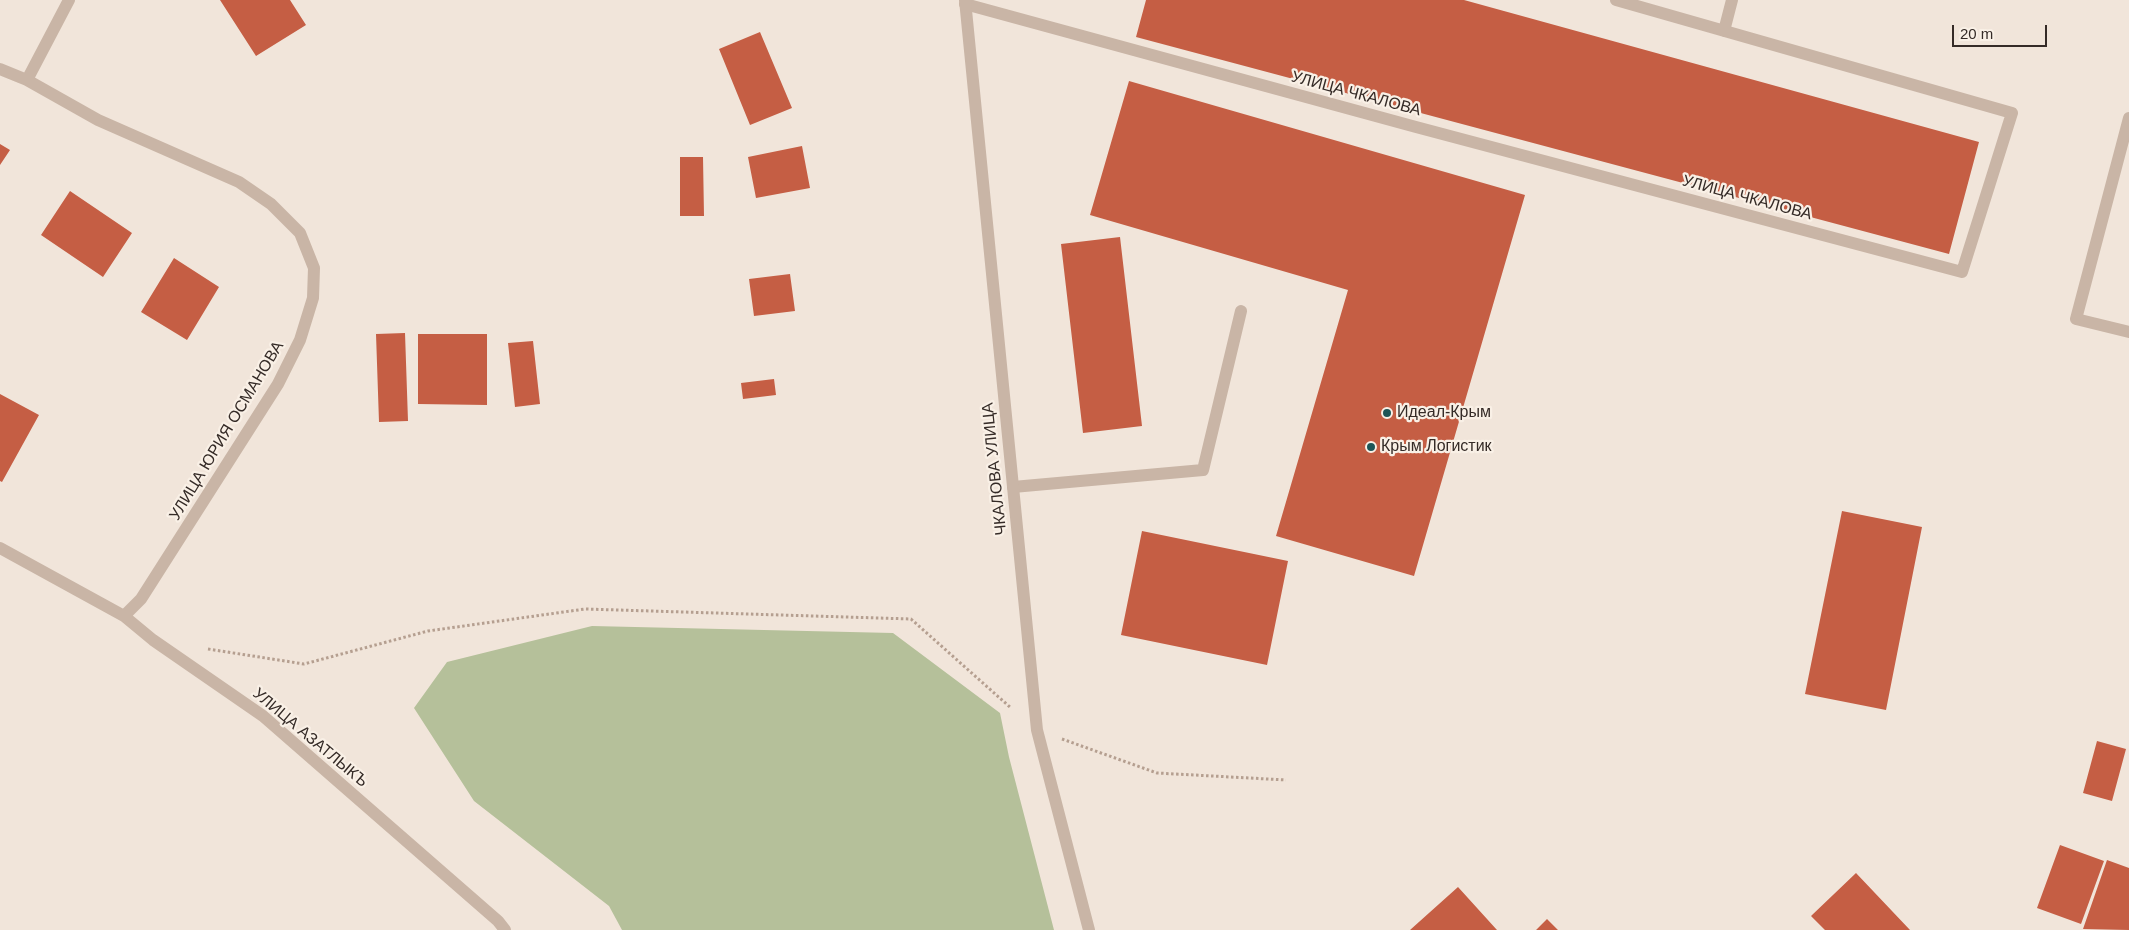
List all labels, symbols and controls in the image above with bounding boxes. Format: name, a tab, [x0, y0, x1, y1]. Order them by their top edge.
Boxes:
scale bar	[1954, 15, 2049, 47]
text: 20 m	[1960, 25, 1993, 42]
street label: УЛИЦА ЧКАЛОВА	[1289, 67, 1423, 121]
street label: УЛИЦА ЧКАЛОВА	[1680, 171, 1814, 225]
street label: УЛИЦА ЮРИЯ ОСМАНОВА	[166, 338, 288, 524]
street label: ЧКАЛОВА УЛИЦА	[978, 402, 1012, 536]
place label: Идеал-Крым	[1397, 403, 1491, 423]
marker: Идеал-Крым	[1381, 407, 1393, 419]
place label: Крым Логистик	[1381, 437, 1492, 457]
marker: Крым Логистик	[1365, 441, 1377, 453]
street label: УЛИЦА АЗАТЛЫКЪ	[249, 684, 371, 792]

